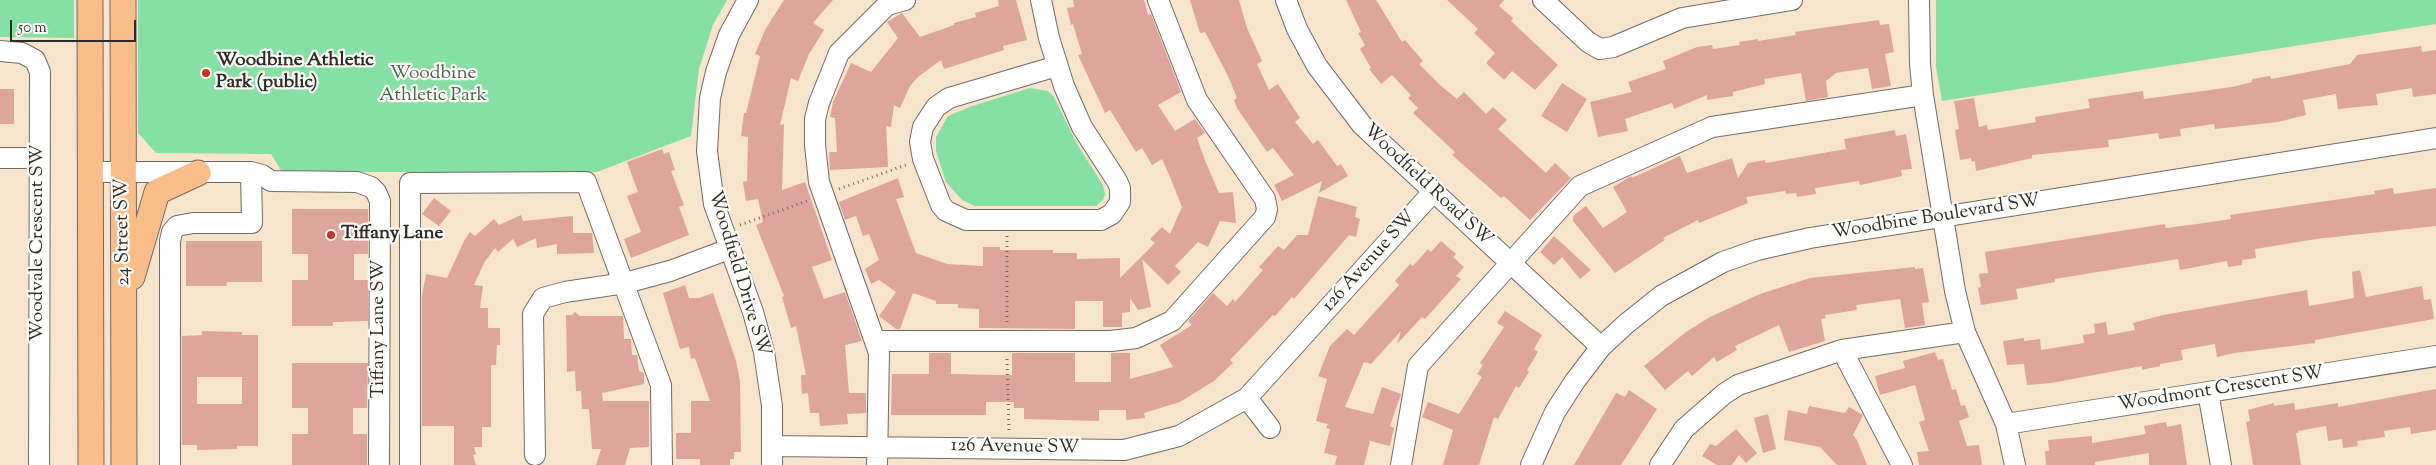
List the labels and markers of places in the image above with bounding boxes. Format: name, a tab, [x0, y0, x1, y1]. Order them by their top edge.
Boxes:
place label: Woodbine Athletic Park (public)	[216, 51, 374, 95]
marker: Woodbine Athletic Park (public)	[200, 67, 212, 79]
place label: Tiffany Lane	[341, 224, 443, 246]
marker: Tiffany Lane	[325, 229, 337, 241]

